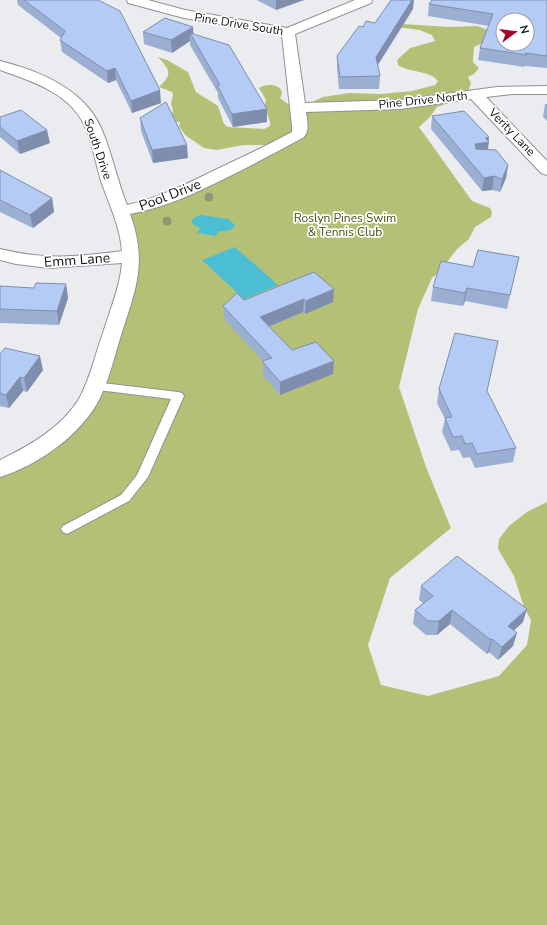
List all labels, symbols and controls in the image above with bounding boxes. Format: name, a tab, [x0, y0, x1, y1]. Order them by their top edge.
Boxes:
street label: Pine Drive South	[193, 9, 285, 39]
north arrow	[495, 12, 535, 52]
text: N	[516, 24, 532, 35]
street label: Pine Drive North	[378, 87, 468, 113]
street label: Verity Lane	[484, 104, 539, 159]
street label: South Drive	[80, 116, 116, 182]
street label: Pool Drive	[136, 174, 204, 216]
park label: Roslyn Pines Swim & Tennis Club	[294, 210, 396, 240]
street label: Emm Lane	[43, 248, 111, 272]

